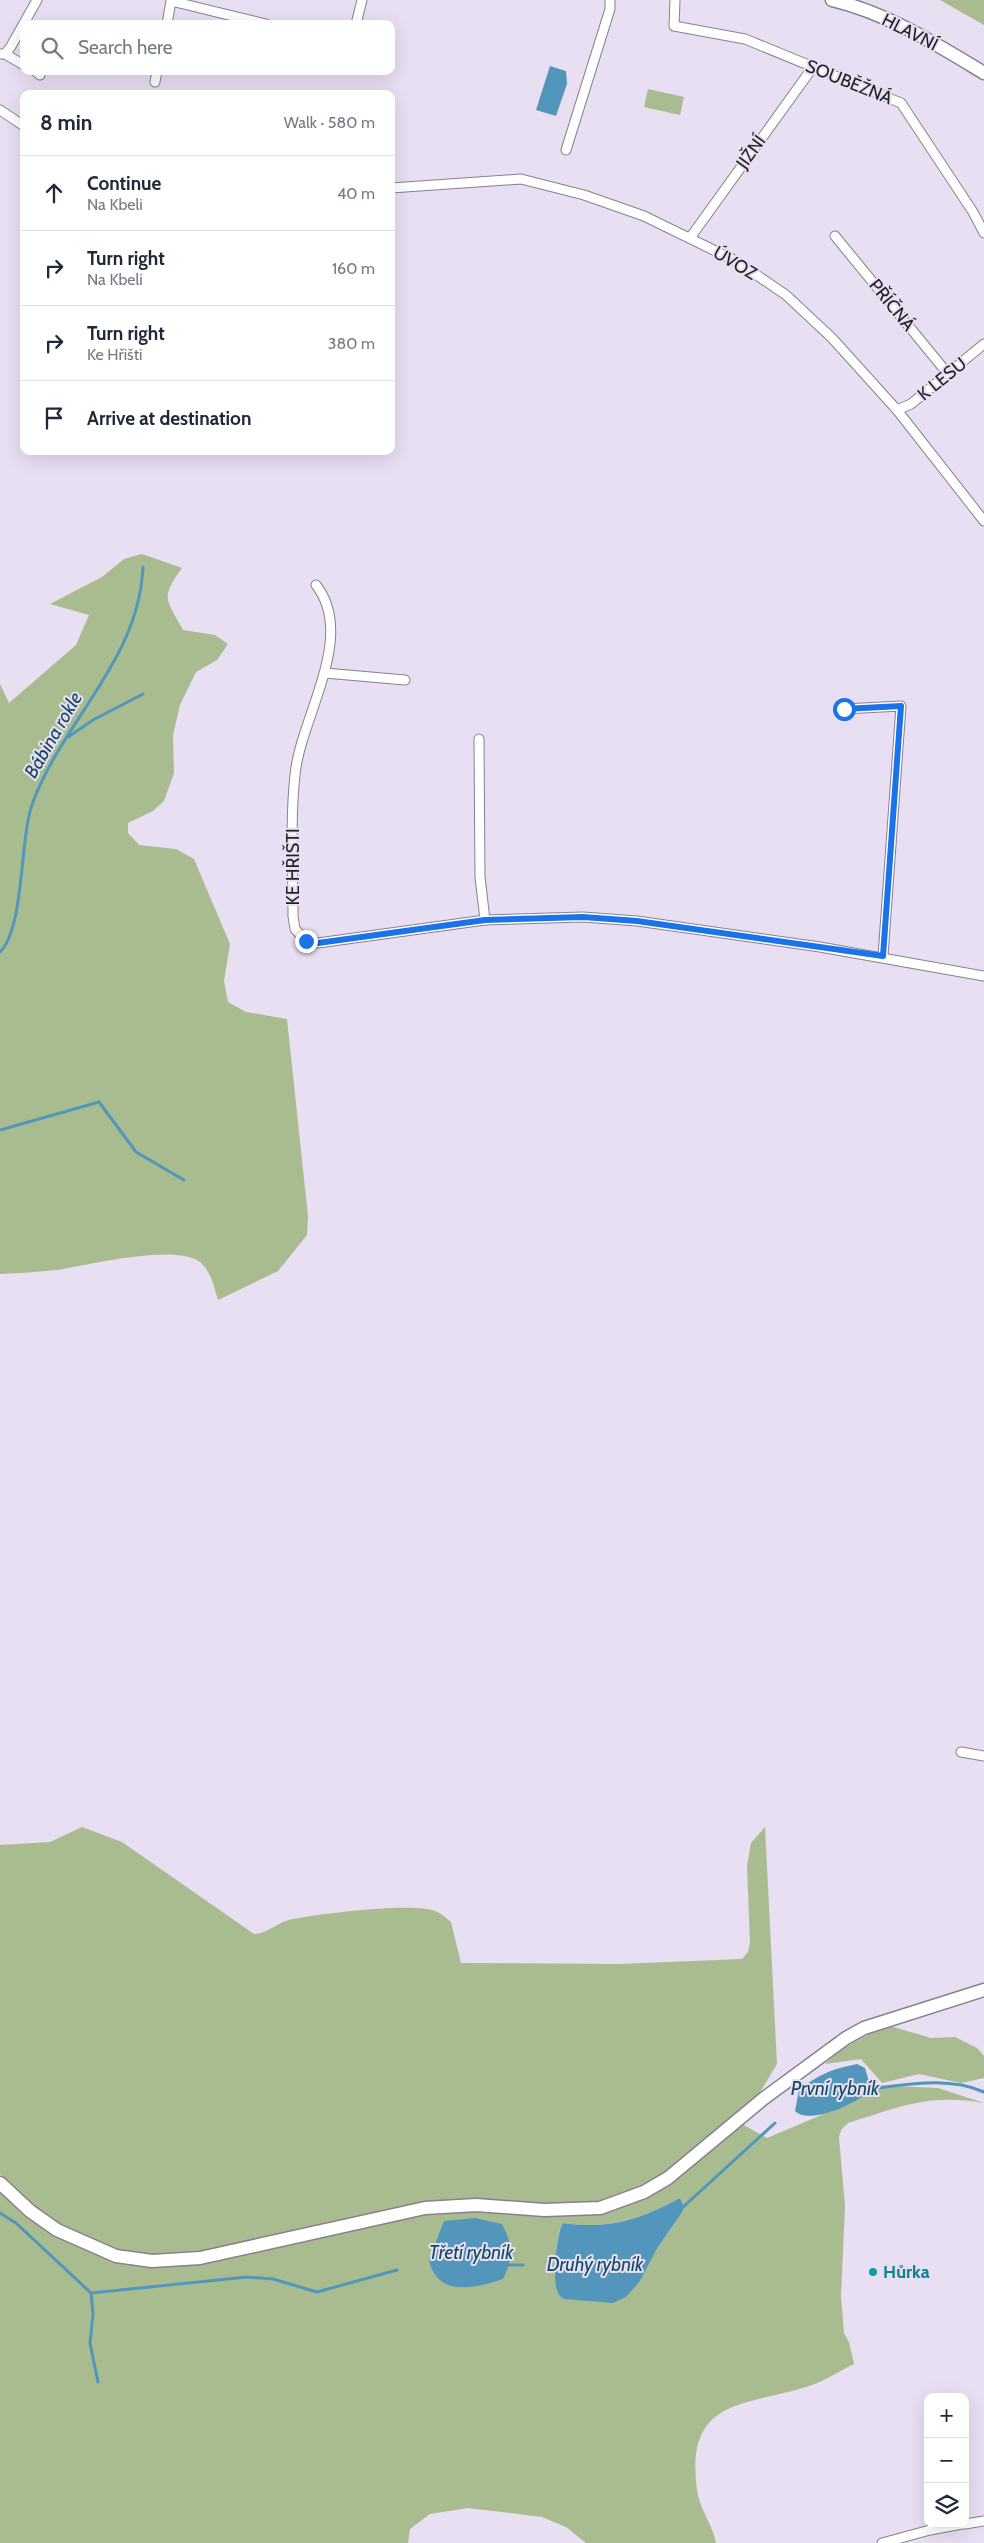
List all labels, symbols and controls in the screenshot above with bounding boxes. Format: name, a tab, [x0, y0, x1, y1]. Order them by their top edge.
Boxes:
street label: HLAVNÍ	[878, 9, 942, 55]
search box	[20, 20, 395, 75]
icon: search	[38, 34, 66, 62]
text: Search here	[78, 36, 172, 59]
street label: SOUBĚŽNÁ	[802, 54, 896, 109]
text: 8 min	[40, 110, 92, 135]
text: Walk · 580 m	[284, 113, 375, 132]
street label: JIŽNÍ	[730, 130, 771, 174]
text: Continue	[87, 172, 161, 195]
icon: ahead	[40, 179, 68, 207]
text: 40 m	[337, 184, 375, 203]
text: Na Kbeli	[87, 195, 143, 214]
street label: ÚVOZ	[709, 241, 761, 285]
text: Turn right	[87, 247, 165, 270]
icon: right	[40, 254, 68, 282]
text: 160 m	[332, 259, 375, 278]
text: Na Kbeli	[87, 270, 143, 289]
street label: PŘÍČNÁ	[864, 274, 920, 335]
text: Turn right	[87, 322, 165, 345]
icon: right	[40, 329, 68, 357]
text: 380 m	[328, 334, 375, 353]
text: Ke Hřišti	[87, 345, 142, 364]
street label: K LESU	[913, 353, 971, 405]
icon: arrive	[40, 404, 68, 432]
text: Arrive at destination	[87, 407, 251, 430]
water label: Bábina rokle	[19, 688, 87, 782]
route start	[833, 698, 856, 721]
street label: KE HŘIŠTI	[281, 828, 304, 906]
route end	[295, 930, 318, 953]
water label: První rybník	[791, 2077, 880, 2100]
water label: Třetí rybník	[429, 2241, 514, 2264]
water label: Druhý rybník	[547, 2253, 644, 2276]
place label: Hůrka	[883, 2261, 930, 2283]
marker: Hůrka	[867, 2266, 879, 2278]
map controls	[924, 2393, 969, 2528]
button: +	[924, 2393, 969, 2438]
button: −	[924, 2438, 969, 2483]
button: layers	[924, 2483, 969, 2528]

